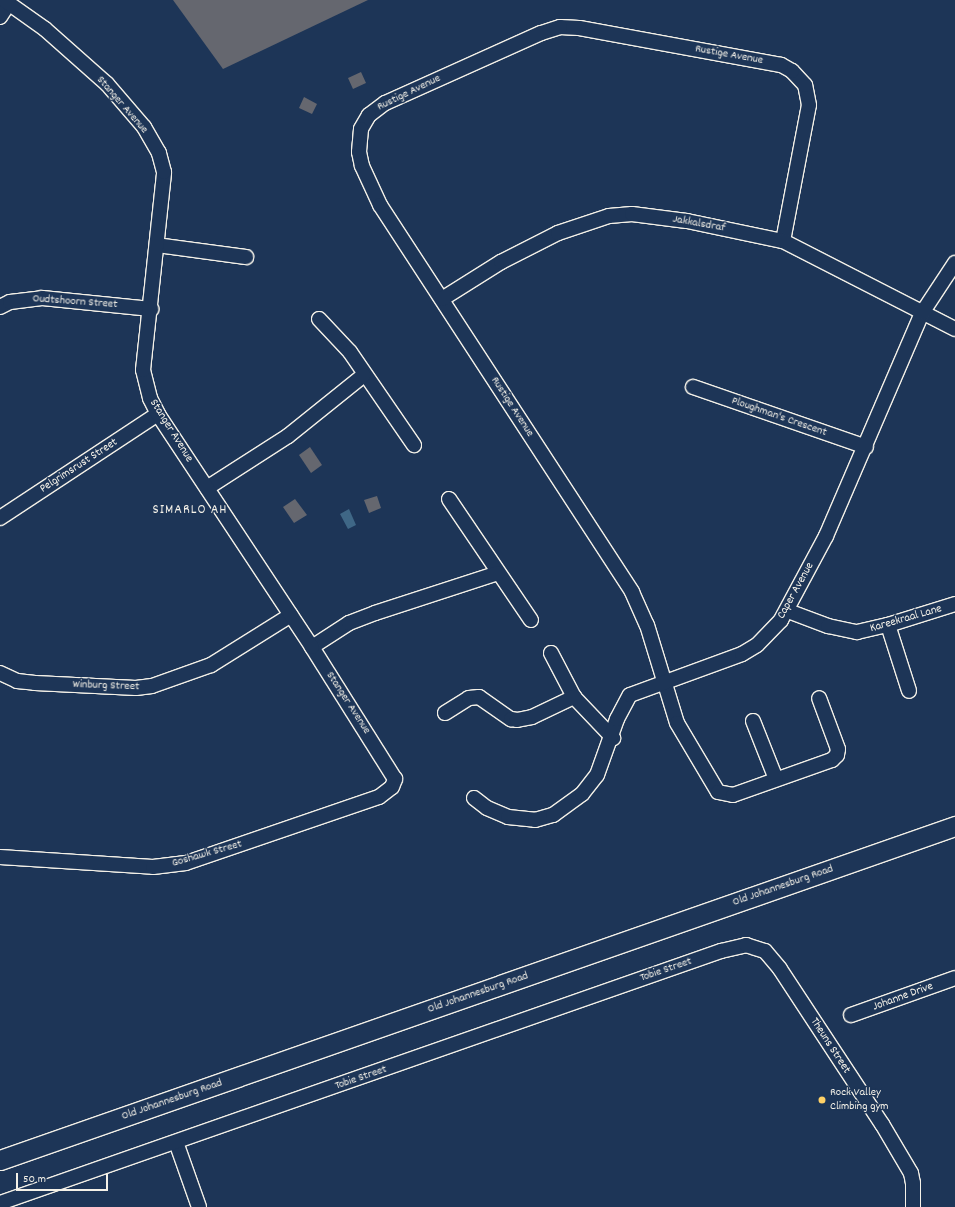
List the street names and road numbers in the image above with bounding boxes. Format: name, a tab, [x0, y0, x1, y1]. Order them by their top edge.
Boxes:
street label: Rustige Avenue	[694, 42, 764, 68]
street label: Rustige Avenue	[375, 71, 443, 115]
street label: Stanger Avenue	[93, 73, 151, 137]
street label: Jakkalsdraf	[672, 212, 726, 236]
street label: Oudtshoorn Street	[32, 292, 118, 312]
street label: Rustige Avenue	[487, 374, 537, 440]
street label: Ploughman's Crescent	[729, 394, 829, 440]
street label: Stanger Avenue	[146, 397, 196, 465]
street label: Pelgrimsrust Street	[37, 436, 121, 496]
street label: Caper Avenue	[775, 560, 817, 622]
street label: Kareekraal Lane	[869, 602, 943, 636]
street label: Stanger Avenue	[323, 669, 373, 737]
street label: Winburg Street	[72, 678, 140, 694]
street label: Goshawk Street	[170, 837, 244, 871]
street label: Old Johannesburg Road	[731, 862, 835, 910]
street label: Tobie Street	[638, 954, 694, 986]
street label: Old Johannesburg Road	[426, 969, 530, 1017]
street label: Johanne Drive	[871, 979, 935, 1015]
street label: Theuns Street	[807, 1016, 853, 1076]
street label: Tobie Street	[333, 1062, 389, 1094]
street label: Old Johannesburg Road	[120, 1076, 224, 1124]

